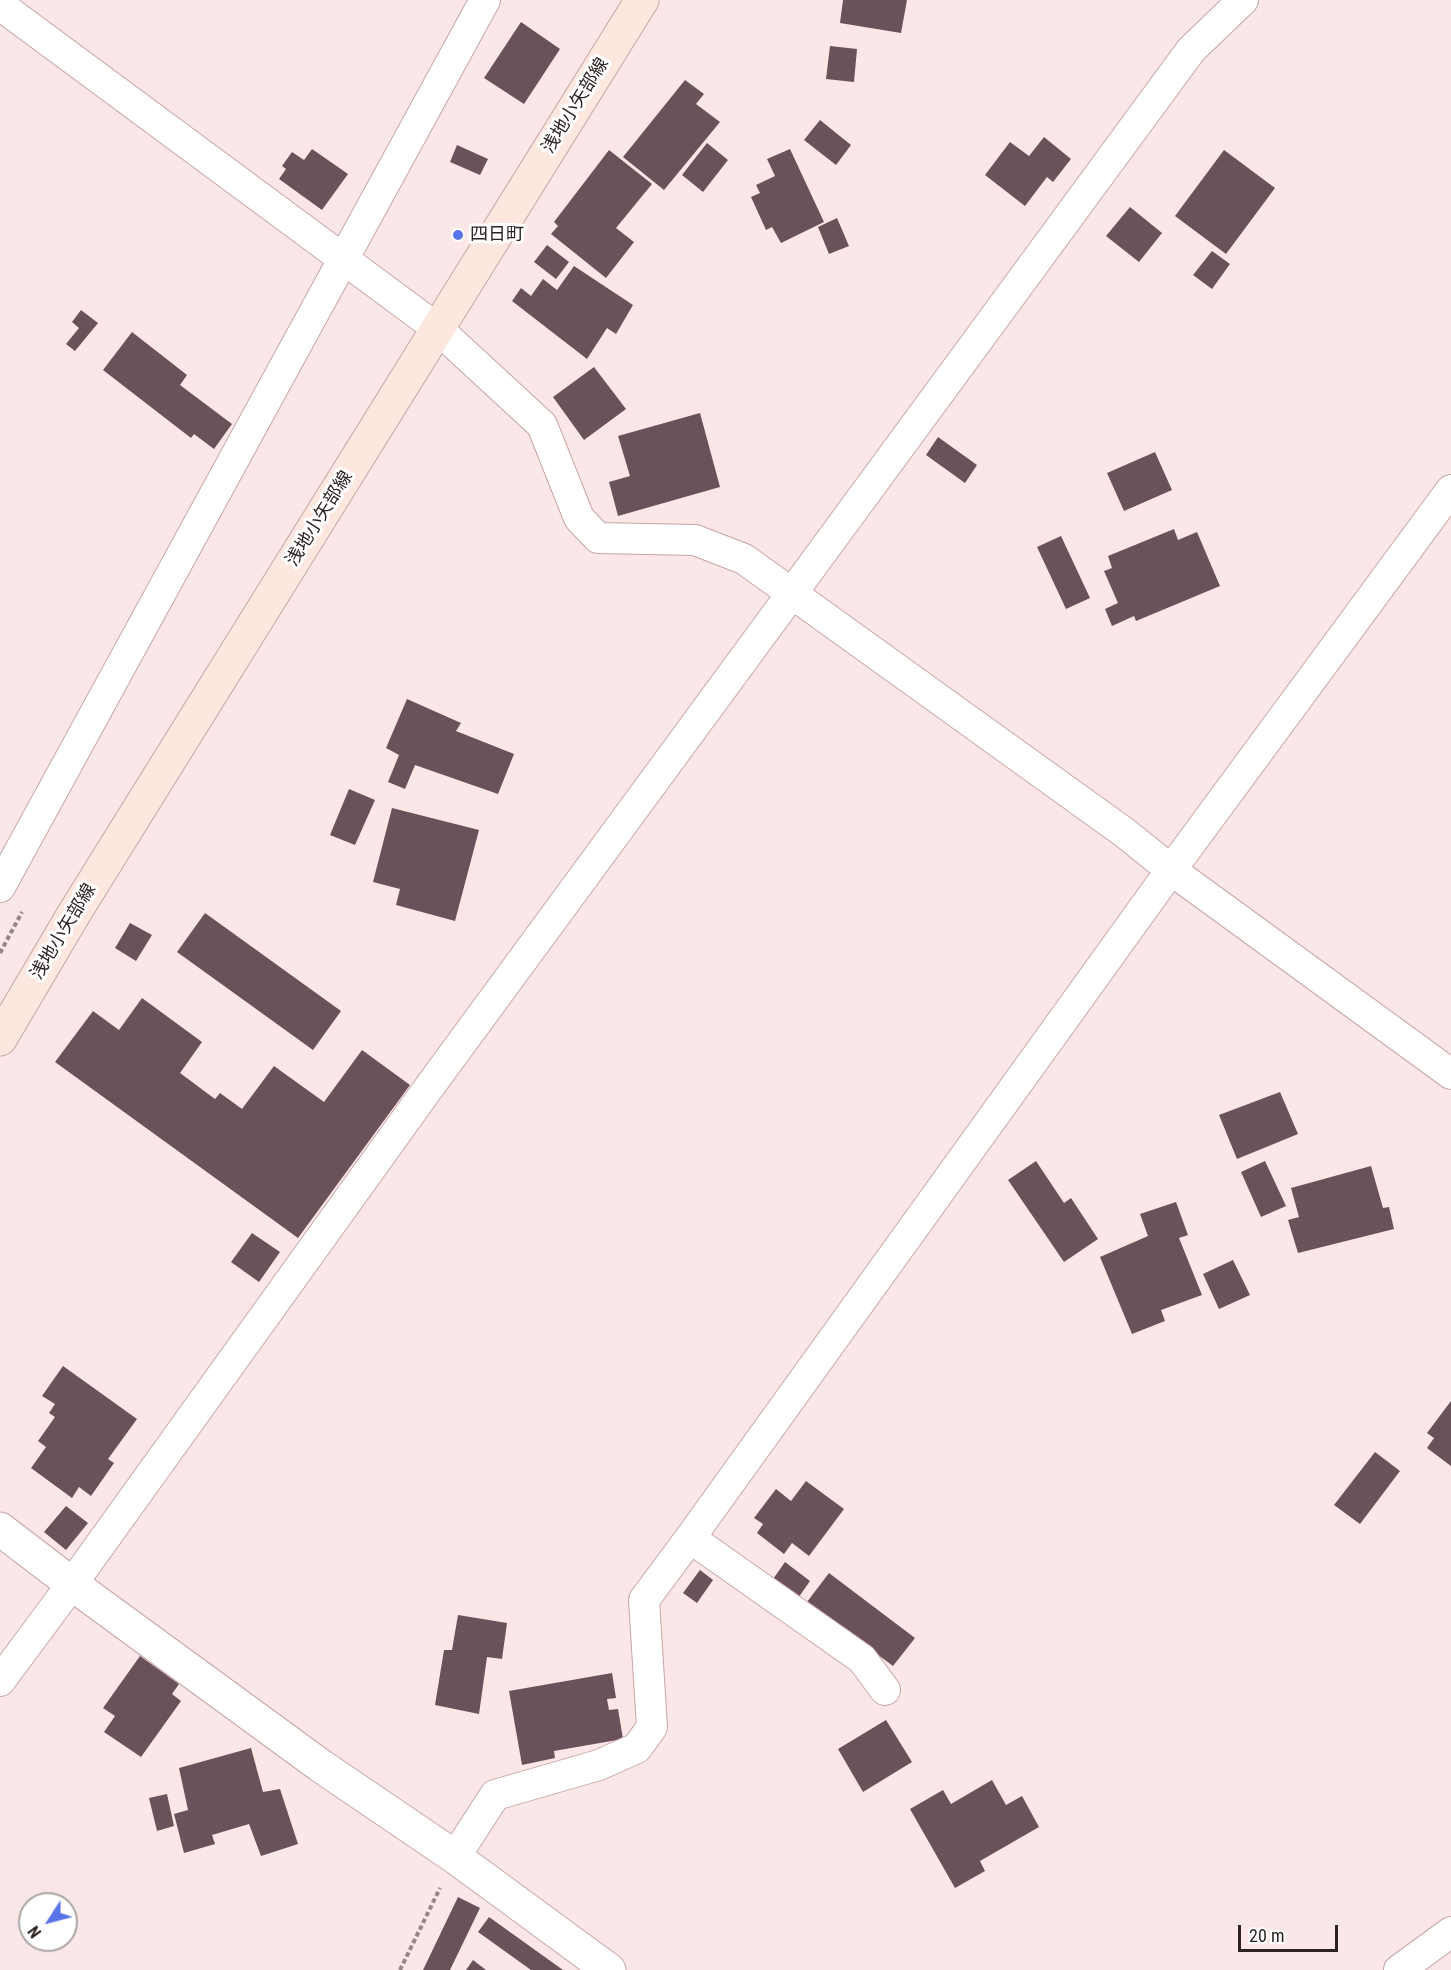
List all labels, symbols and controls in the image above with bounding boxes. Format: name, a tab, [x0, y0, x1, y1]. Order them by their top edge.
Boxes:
street label: 浅地小矢部線	[538, 54, 614, 158]
place label: 四日町	[470, 224, 524, 246]
marker: 四日町	[451, 228, 465, 242]
street label: 浅地小矢部線	[282, 467, 358, 571]
street label: 浅地小矢部線	[27, 880, 101, 984]
north arrow	[18, 1892, 78, 1952]
scale bar	[1241, 1913, 1342, 1951]
text: N	[24, 1922, 45, 1941]
text: 20 m	[1249, 1925, 1284, 1946]

